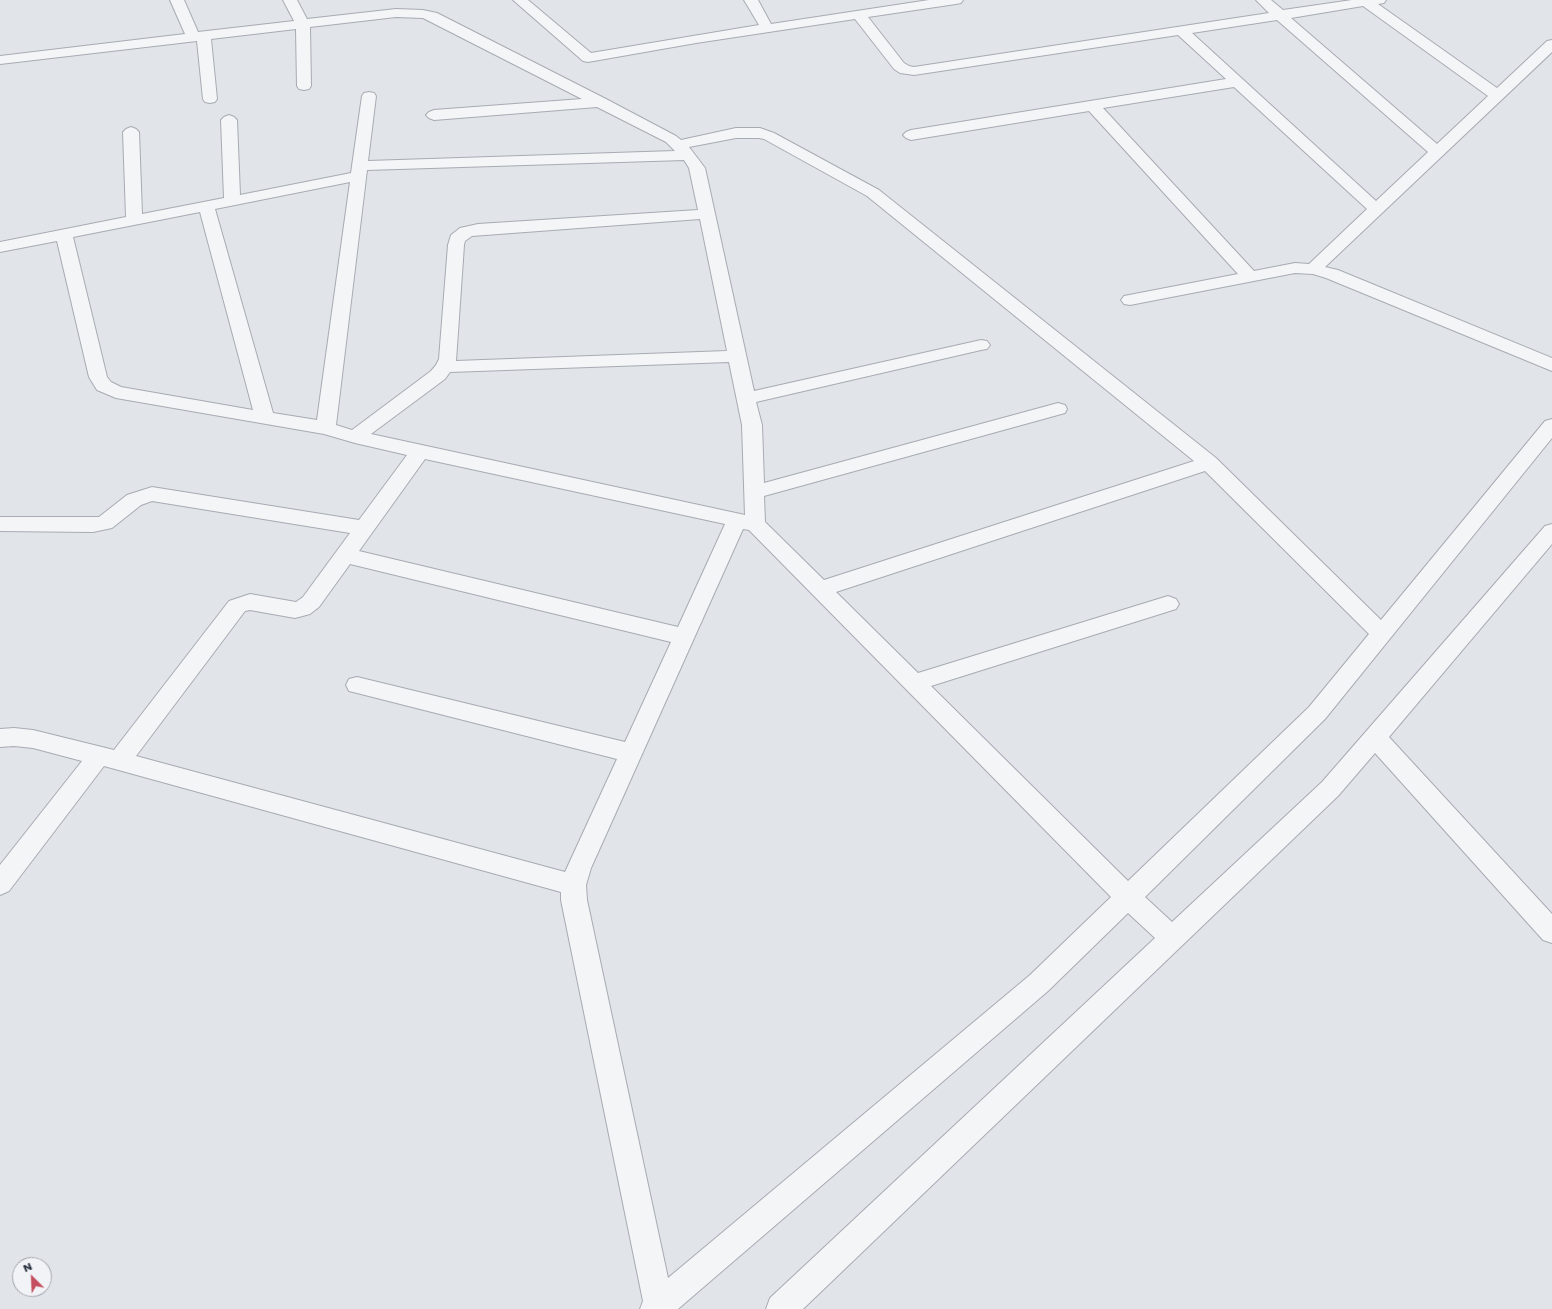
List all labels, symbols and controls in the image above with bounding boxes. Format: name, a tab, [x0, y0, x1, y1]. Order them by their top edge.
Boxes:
north arrow	[12, 1257, 52, 1297]
text: N	[20, 1258, 35, 1276]

